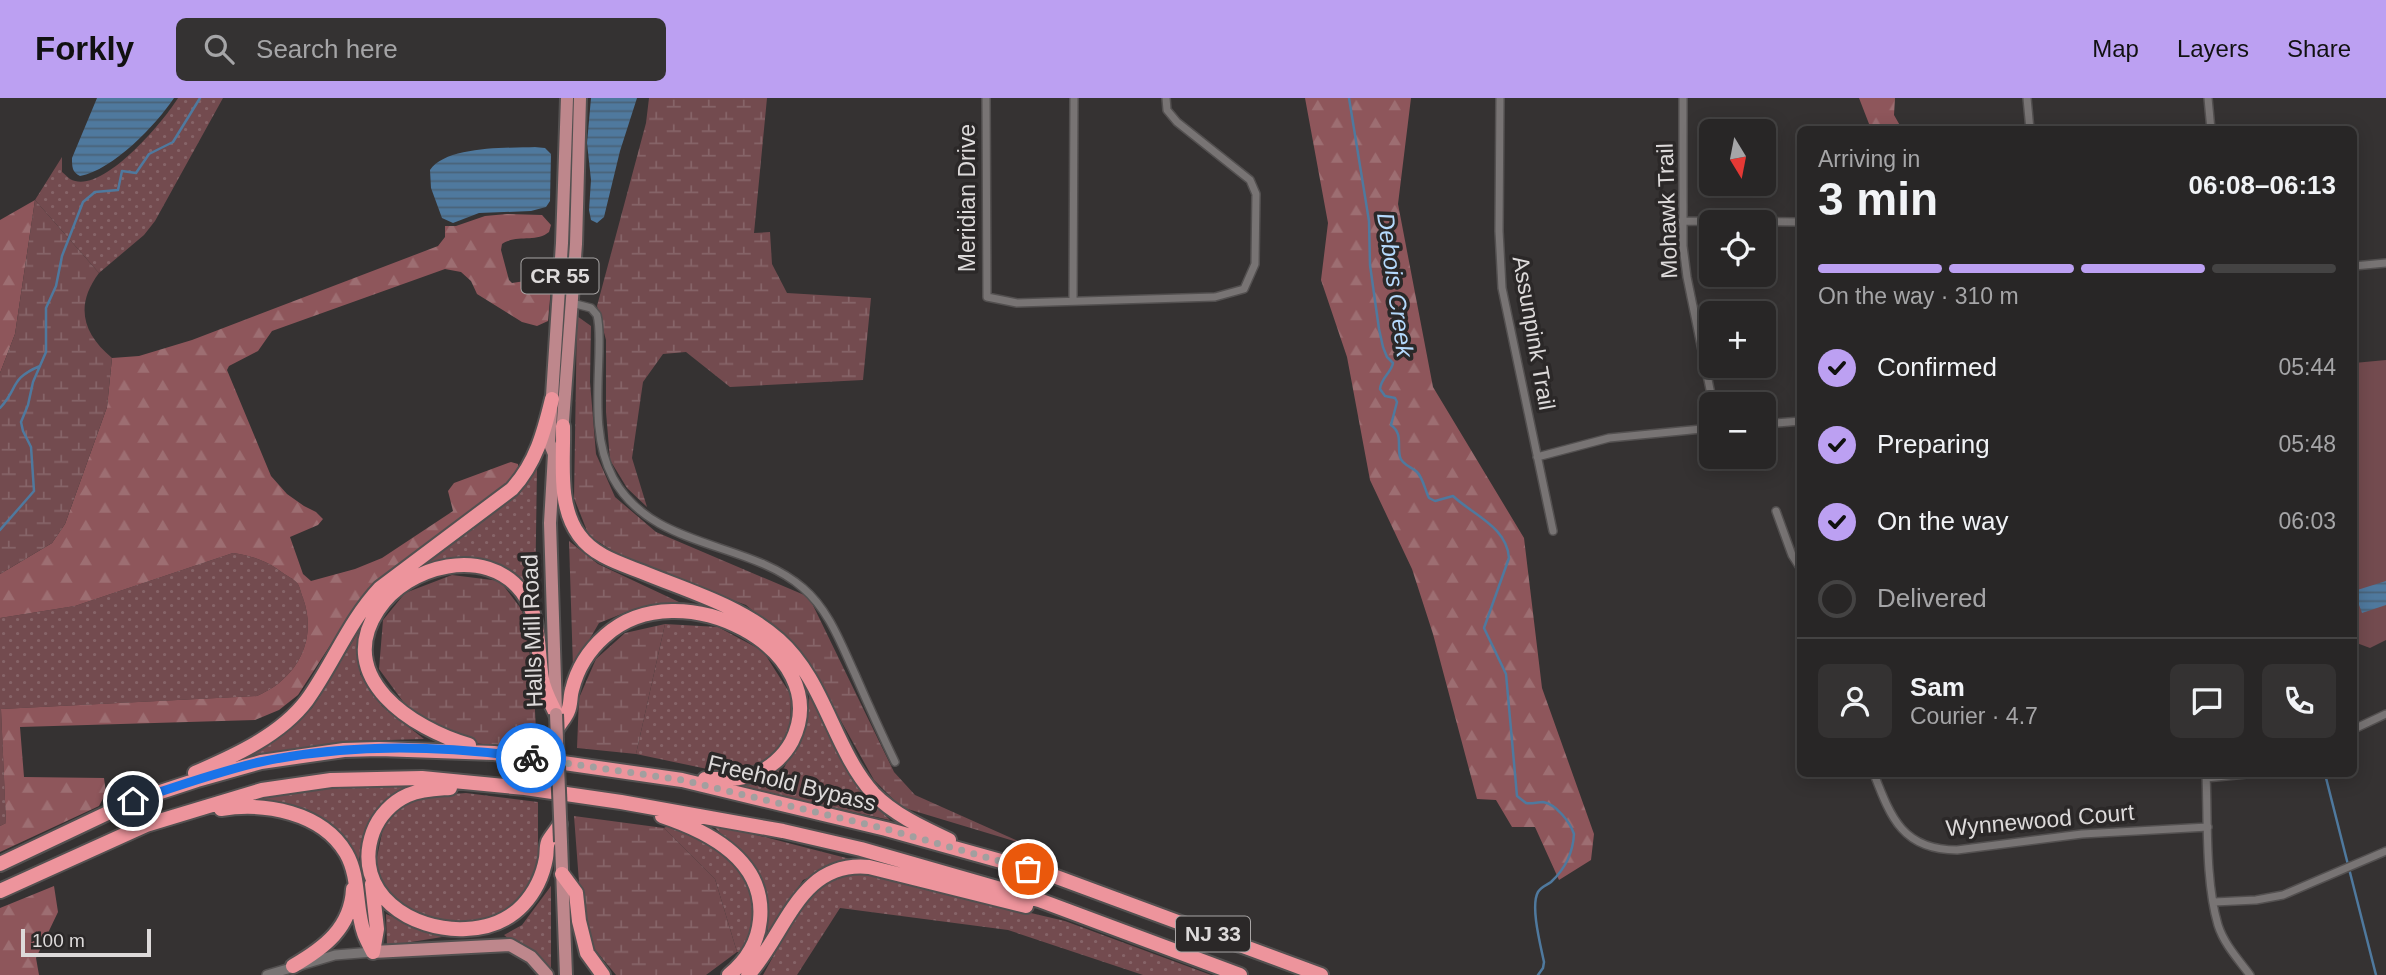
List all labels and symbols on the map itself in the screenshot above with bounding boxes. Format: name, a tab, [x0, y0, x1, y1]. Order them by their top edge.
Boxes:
north arrow	[1699, 119, 1776, 196]
street label: Meridian Drive	[954, 124, 980, 272]
street label: Mohawk Trail	[1652, 143, 1682, 279]
water label: Debois Creek	[1372, 211, 1419, 361]
street label: Assunpink Trail	[1508, 254, 1560, 412]
road number: CR 55	[522, 258, 598, 294]
street label: Halls Mill Road	[516, 554, 548, 708]
courier	[496, 723, 566, 793]
street label: Freehold Bypass	[705, 750, 879, 816]
pin	[103, 771, 163, 831]
street label: Wynnewood Court	[1945, 799, 2136, 841]
pin	[998, 839, 1058, 899]
road number: NJ 33	[1176, 916, 1250, 952]
scale bar	[21, 926, 150, 958]

